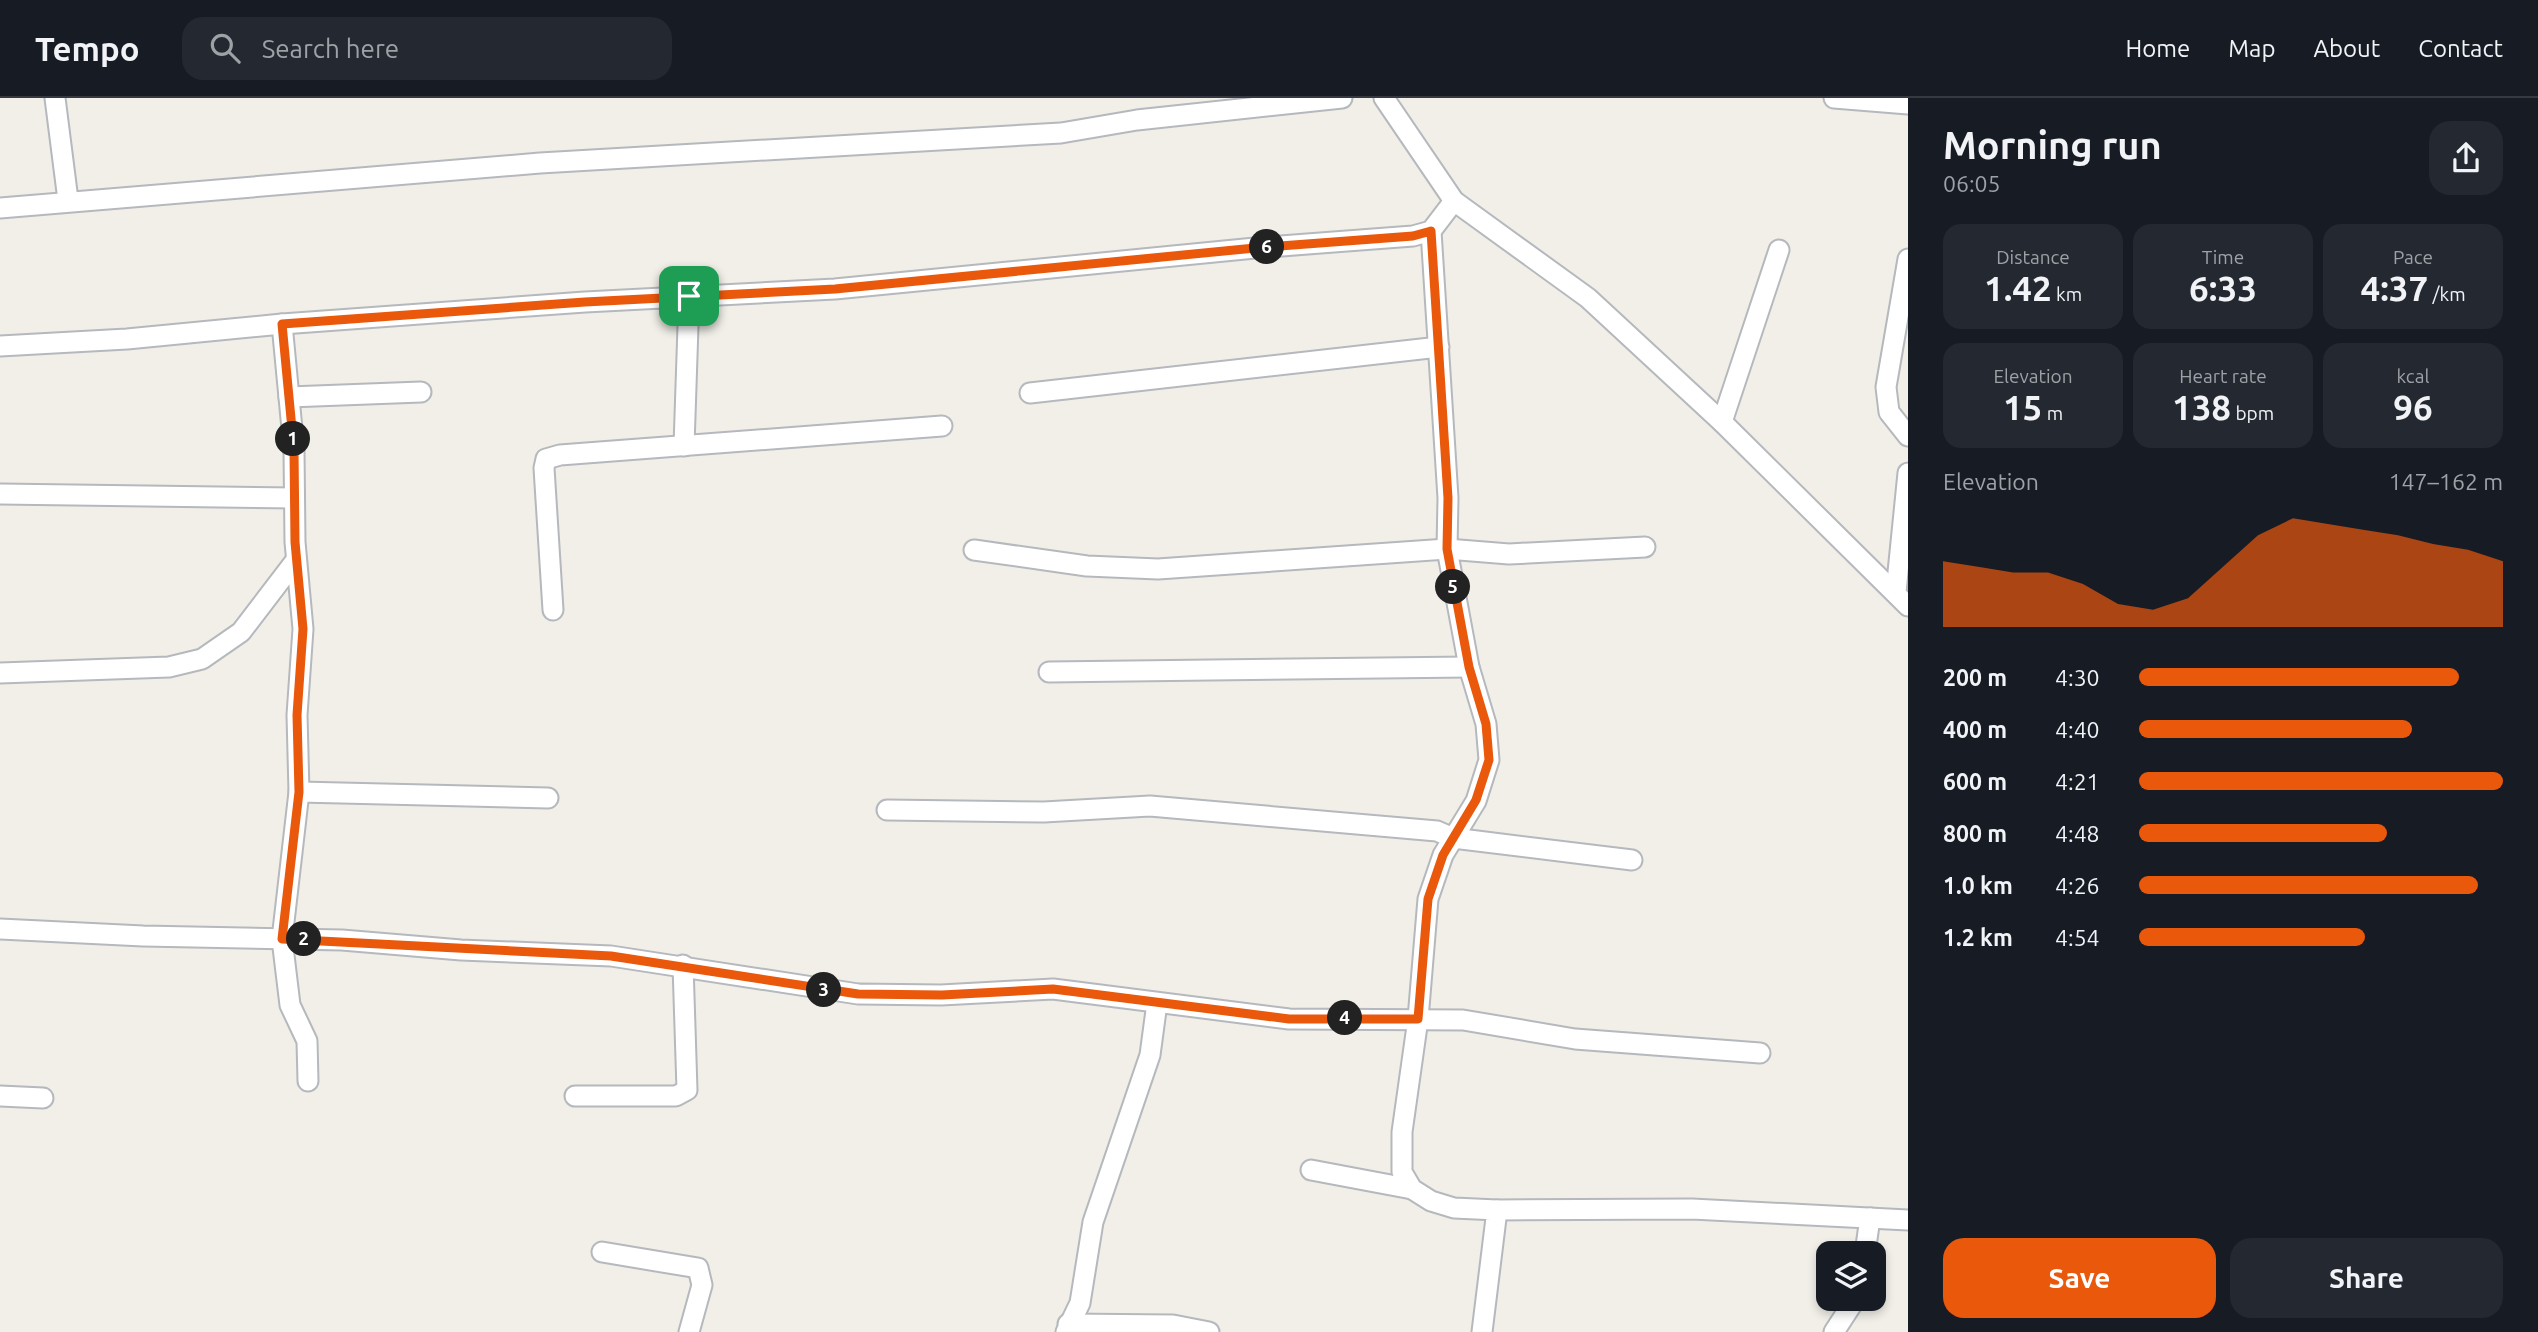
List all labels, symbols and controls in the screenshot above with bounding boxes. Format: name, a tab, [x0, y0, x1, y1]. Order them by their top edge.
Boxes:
search box	[182, 17, 672, 80]
icon: search	[206, 29, 244, 67]
text: Tempo	[35, 30, 140, 67]
text: Search here	[262, 34, 399, 63]
text: Home	[2125, 35, 2190, 62]
text: Map	[2228, 35, 2275, 62]
text: About	[2313, 35, 2380, 62]
text: Contact	[2418, 35, 2503, 62]
button: share	[2429, 121, 2503, 195]
text: Morning run	[1943, 124, 2162, 166]
text: 06:05	[1943, 171, 2001, 196]
pin: 6	[1250, 230, 1284, 264]
text: 6	[1261, 235, 1272, 257]
text: Distance	[1996, 246, 2070, 268]
text: Time	[2202, 246, 2244, 268]
text: Pace	[2393, 246, 2433, 268]
pin	[659, 266, 719, 326]
text: 1.42	[1984, 268, 2052, 308]
text: 6:33	[2189, 268, 2257, 308]
text: 4:37	[2360, 268, 2428, 308]
icon: arrive	[670, 277, 708, 315]
text: km	[2052, 283, 2082, 305]
text: /km	[2428, 283, 2466, 305]
text: Elevation	[1993, 365, 2073, 387]
text: Heart rate	[2179, 365, 2267, 387]
text: kcal	[2397, 365, 2429, 387]
text: 15	[2003, 387, 2042, 427]
text: 138	[2172, 387, 2231, 427]
text: 96	[2393, 387, 2433, 427]
text: m	[2042, 402, 2063, 424]
text: bpm	[2231, 402, 2274, 424]
pin: 1	[276, 422, 310, 456]
text: 1	[287, 427, 298, 449]
text: Elevation	[1943, 469, 2039, 494]
text: 147–162 m	[2389, 469, 2503, 494]
pin: 5	[1436, 570, 1470, 604]
text: 5	[1447, 575, 1458, 597]
text: 200 m	[1943, 665, 2007, 690]
text: 4:30	[2055, 665, 2100, 690]
text: 400 m	[1943, 717, 2007, 742]
text: 4:40	[2055, 717, 2100, 742]
text: 600 m	[1943, 769, 2007, 794]
text: 4:21	[2055, 769, 2100, 794]
text: 800 m	[1943, 821, 2007, 846]
text: 4:48	[2055, 821, 2100, 846]
text: 1.0 km	[1943, 873, 2013, 898]
text: 4:26	[2055, 873, 2100, 898]
pin: 2	[286, 922, 322, 956]
text: 1.2 km	[1943, 925, 2013, 950]
text: 4:54	[2055, 925, 2100, 950]
text: 2	[298, 927, 309, 949]
pin: 3	[806, 972, 842, 1008]
text: 3	[818, 978, 829, 1000]
pin: 4	[1328, 1000, 1362, 1035]
text: 4	[1339, 1006, 1350, 1028]
button: Save	[1943, 1238, 2216, 1318]
button: Share	[2230, 1238, 2503, 1318]
map controls	[1816, 1241, 1886, 1311]
button: layers	[1816, 1241, 1886, 1311]

